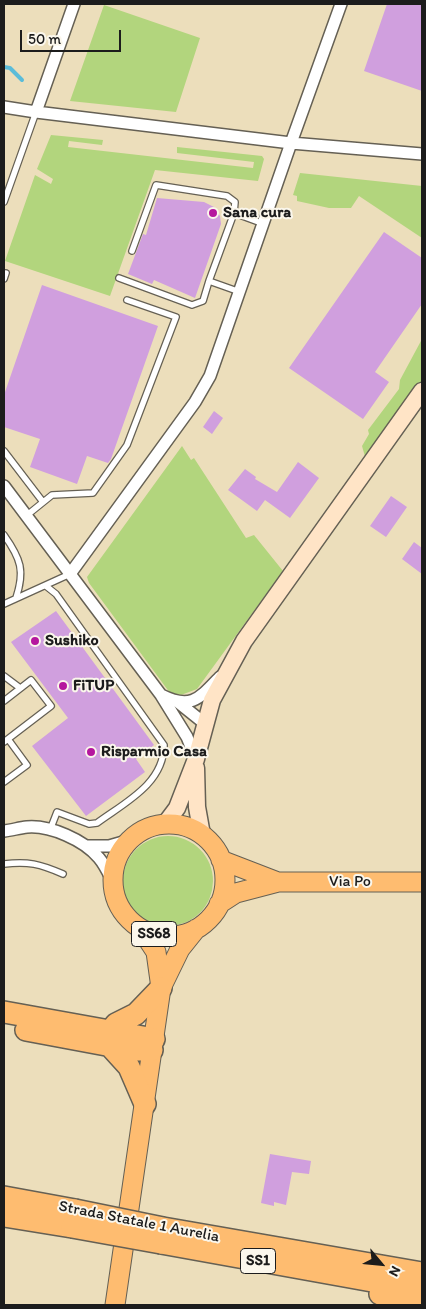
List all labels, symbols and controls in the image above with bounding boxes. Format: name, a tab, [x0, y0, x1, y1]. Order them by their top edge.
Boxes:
scale bar	[22, 20, 124, 52]
text: 50 m	[28, 30, 61, 48]
place label: Sana cura	[223, 203, 291, 223]
marker: Sana cura	[207, 207, 219, 219]
place label: Sushiko	[45, 631, 99, 651]
marker: Sushiko	[29, 635, 41, 647]
place label: FiTUP	[73, 676, 114, 696]
marker: FiTUP	[57, 680, 69, 692]
place label: Risparmio Casa	[101, 742, 207, 762]
marker: Risparmio Casa	[85, 746, 97, 758]
street label: Via Po	[329, 872, 371, 892]
road number: SS68	[132, 922, 176, 946]
street label: Strada Statale 1 Aurelia	[57, 1197, 221, 1247]
north arrow	[356, 1239, 406, 1289]
road number: SS1	[240, 1248, 276, 1274]
text: N	[385, 1263, 404, 1279]

